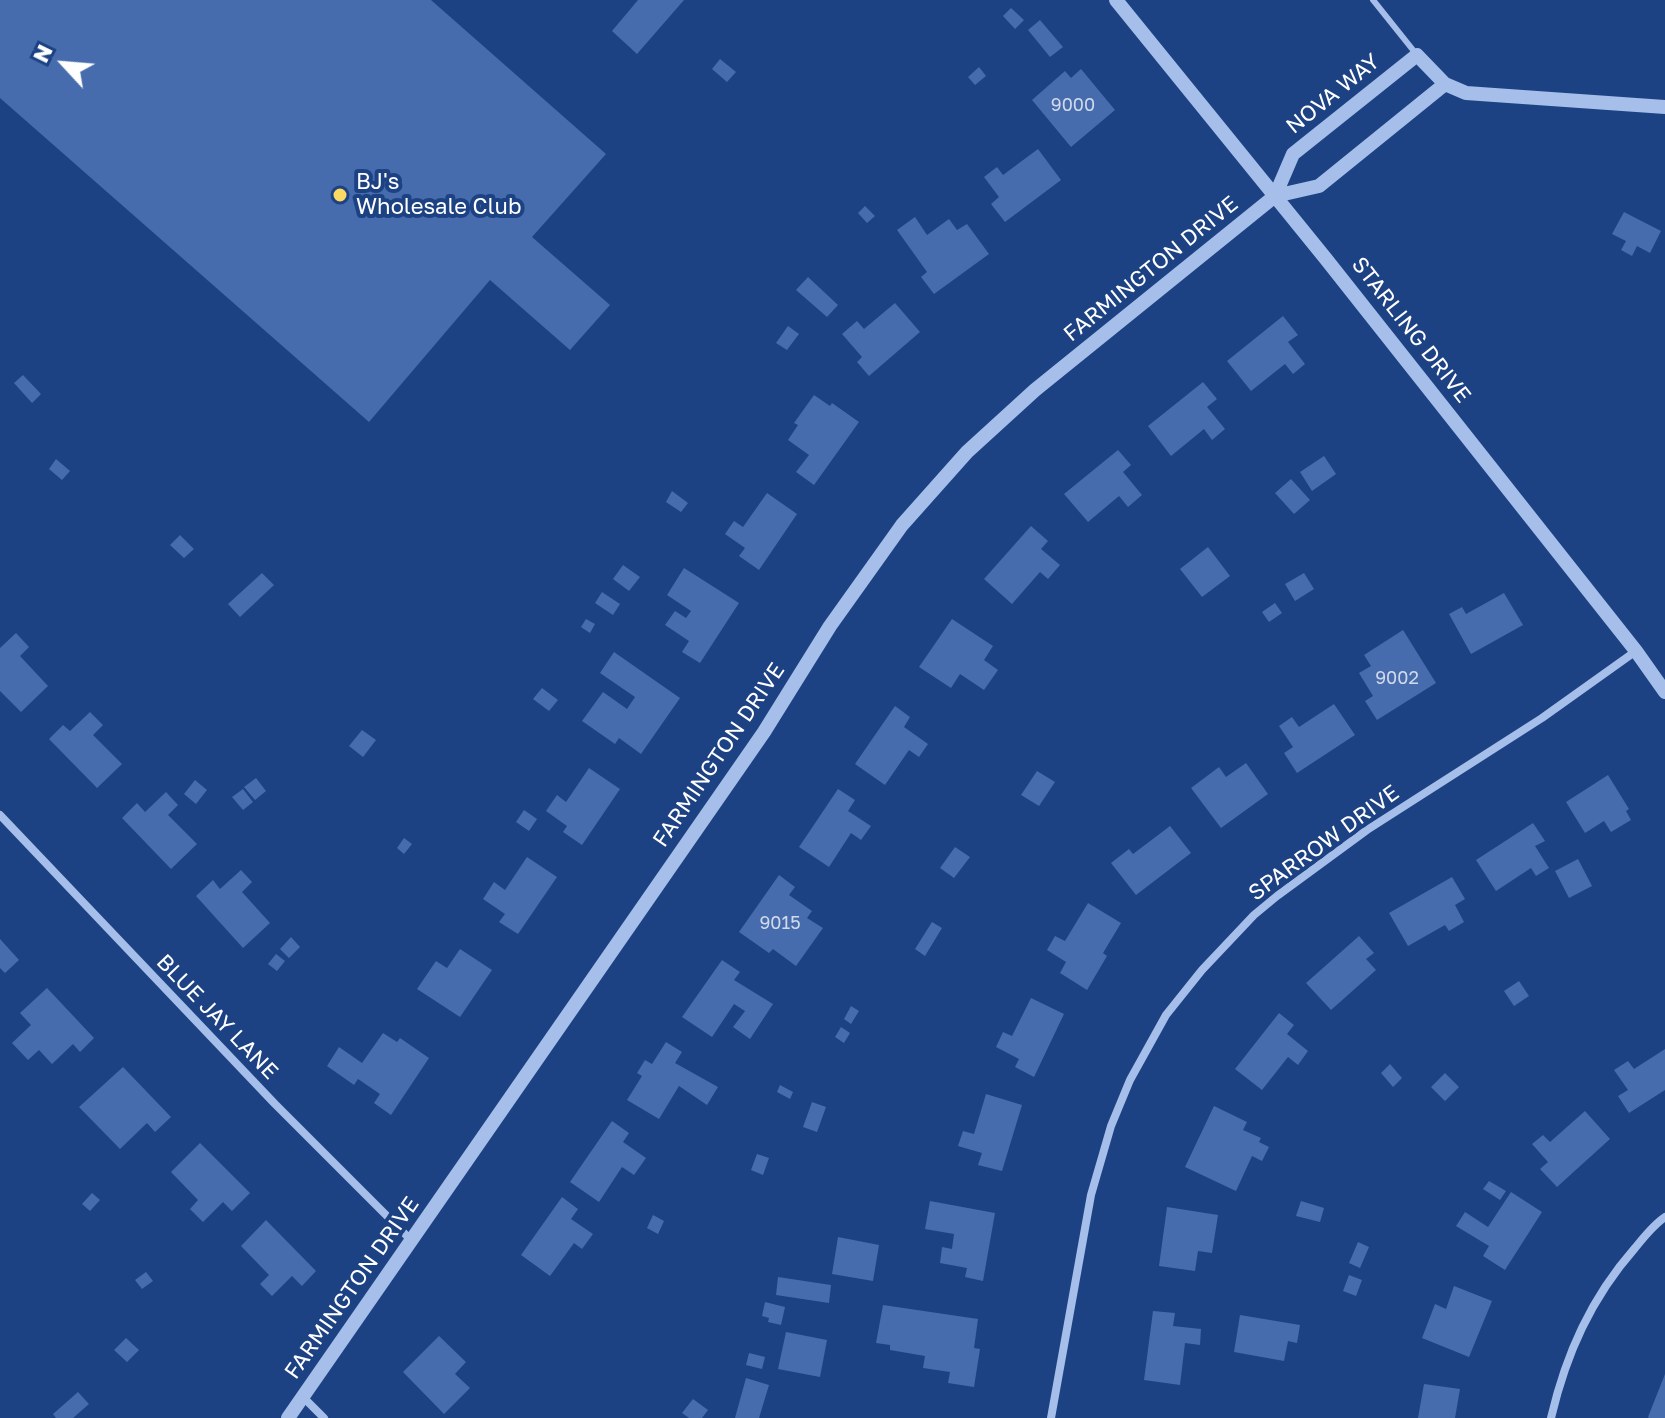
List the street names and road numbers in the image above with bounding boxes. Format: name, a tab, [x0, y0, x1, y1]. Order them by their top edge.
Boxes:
street label: NOVA WAY	[1281, 49, 1385, 139]
street label: FARMINGTON DRIVE	[1059, 191, 1243, 347]
street label: STARLING DRIVE	[1346, 252, 1476, 408]
street label: FARMINGTON DRIVE	[648, 658, 790, 852]
street label: SPARROW DRIVE	[1244, 780, 1404, 906]
street label: BLUE JAY LANE	[151, 949, 283, 1085]
street label: FARMINGTON DRIVE	[279, 1192, 425, 1384]

